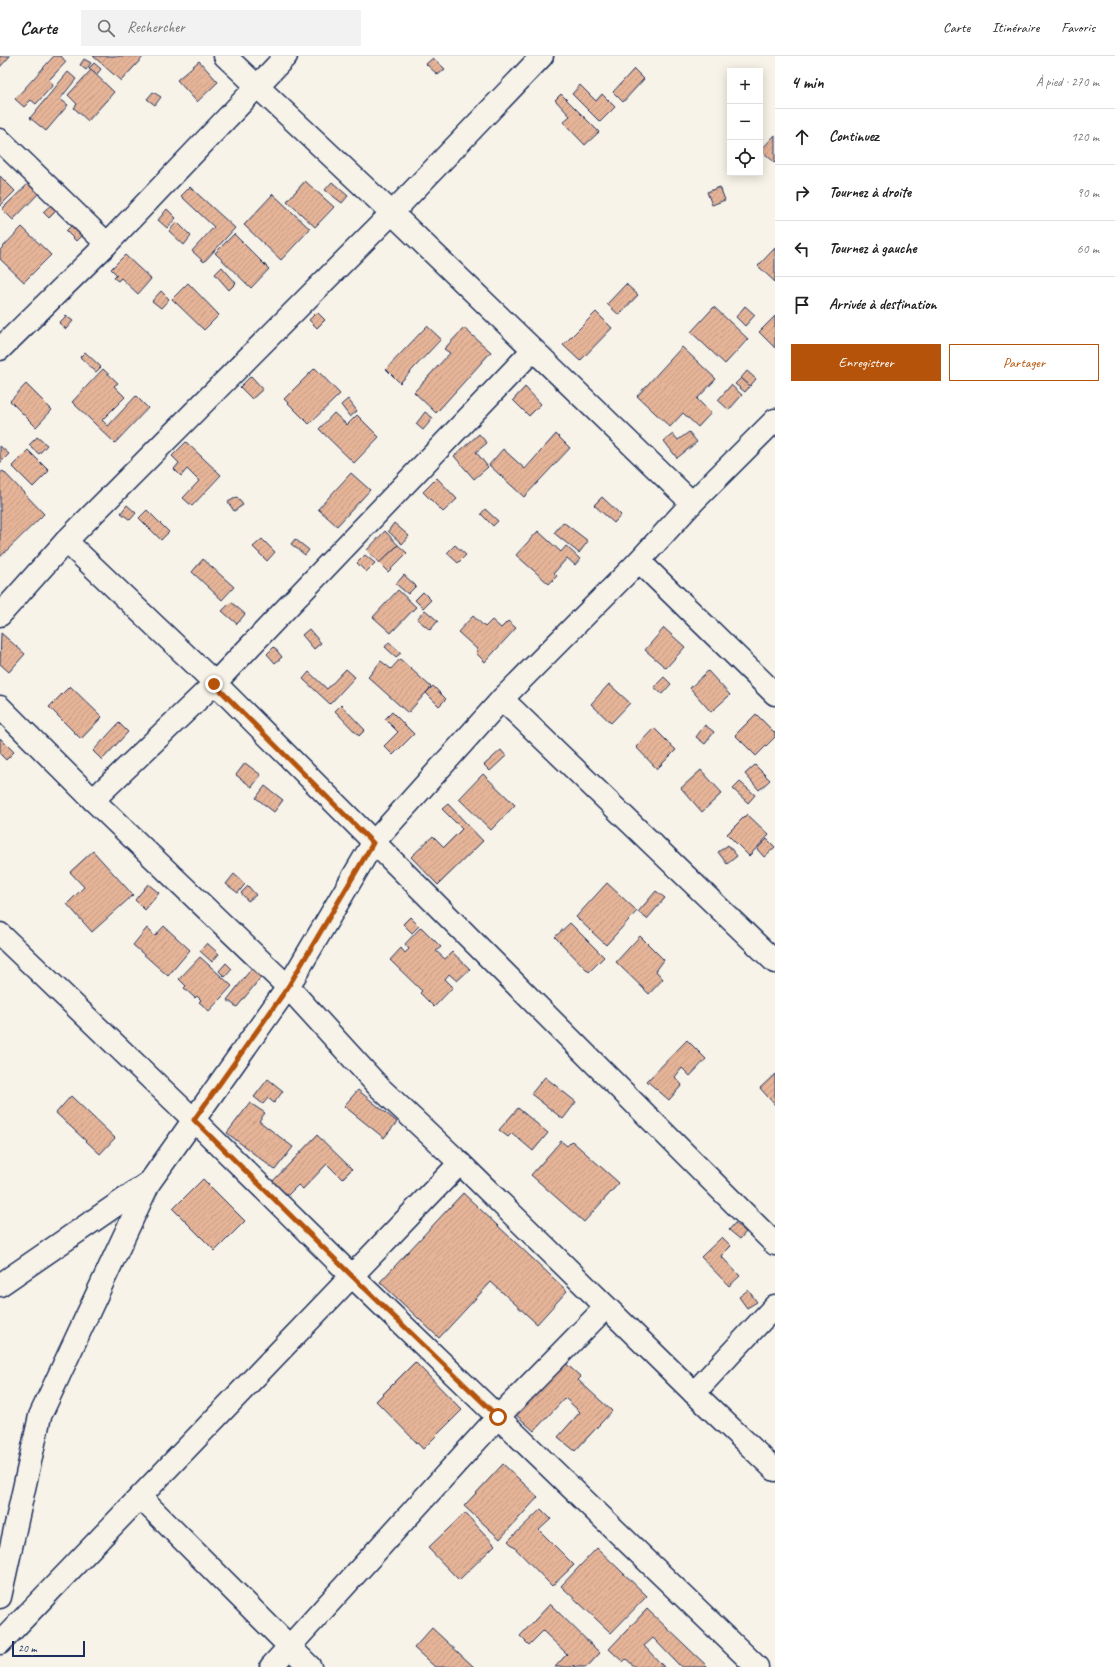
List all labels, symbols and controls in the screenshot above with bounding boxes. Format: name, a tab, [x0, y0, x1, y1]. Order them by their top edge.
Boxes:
search box	[81, 10, 361, 46]
text: Carte	[20, 16, 57, 40]
icon: search	[95, 17, 117, 39]
text: Rechercher	[127, 18, 185, 37]
text: Carte	[943, 19, 970, 36]
text: Itinéraire	[992, 19, 1039, 36]
text: Favoris	[1061, 19, 1095, 36]
map controls	[727, 68, 763, 176]
button: +	[727, 68, 763, 104]
text: 4 min	[791, 72, 824, 93]
text: À pied · 270 m	[1036, 74, 1099, 90]
button: −	[727, 104, 763, 140]
icon: ahead	[791, 126, 813, 148]
text: Continuez	[829, 127, 879, 146]
text: 120 m	[1071, 129, 1099, 145]
button: locate	[727, 140, 763, 176]
icon: right	[791, 182, 813, 204]
text: Tournez à droite	[829, 183, 911, 202]
text: 90 m	[1077, 185, 1099, 201]
icon: left	[791, 238, 813, 260]
text: Tournez à gauche	[829, 239, 916, 258]
text: 60 m	[1077, 241, 1099, 257]
icon: arrive	[791, 294, 813, 316]
text: Arrivée à destination	[829, 295, 937, 314]
button: Enregistrer	[791, 344, 941, 381]
button: Partager	[949, 344, 1099, 381]
route end	[205, 675, 223, 693]
route start	[489, 1408, 507, 1426]
scale bar	[12, 1639, 85, 1658]
text: 20 m	[18, 1641, 37, 1655]

